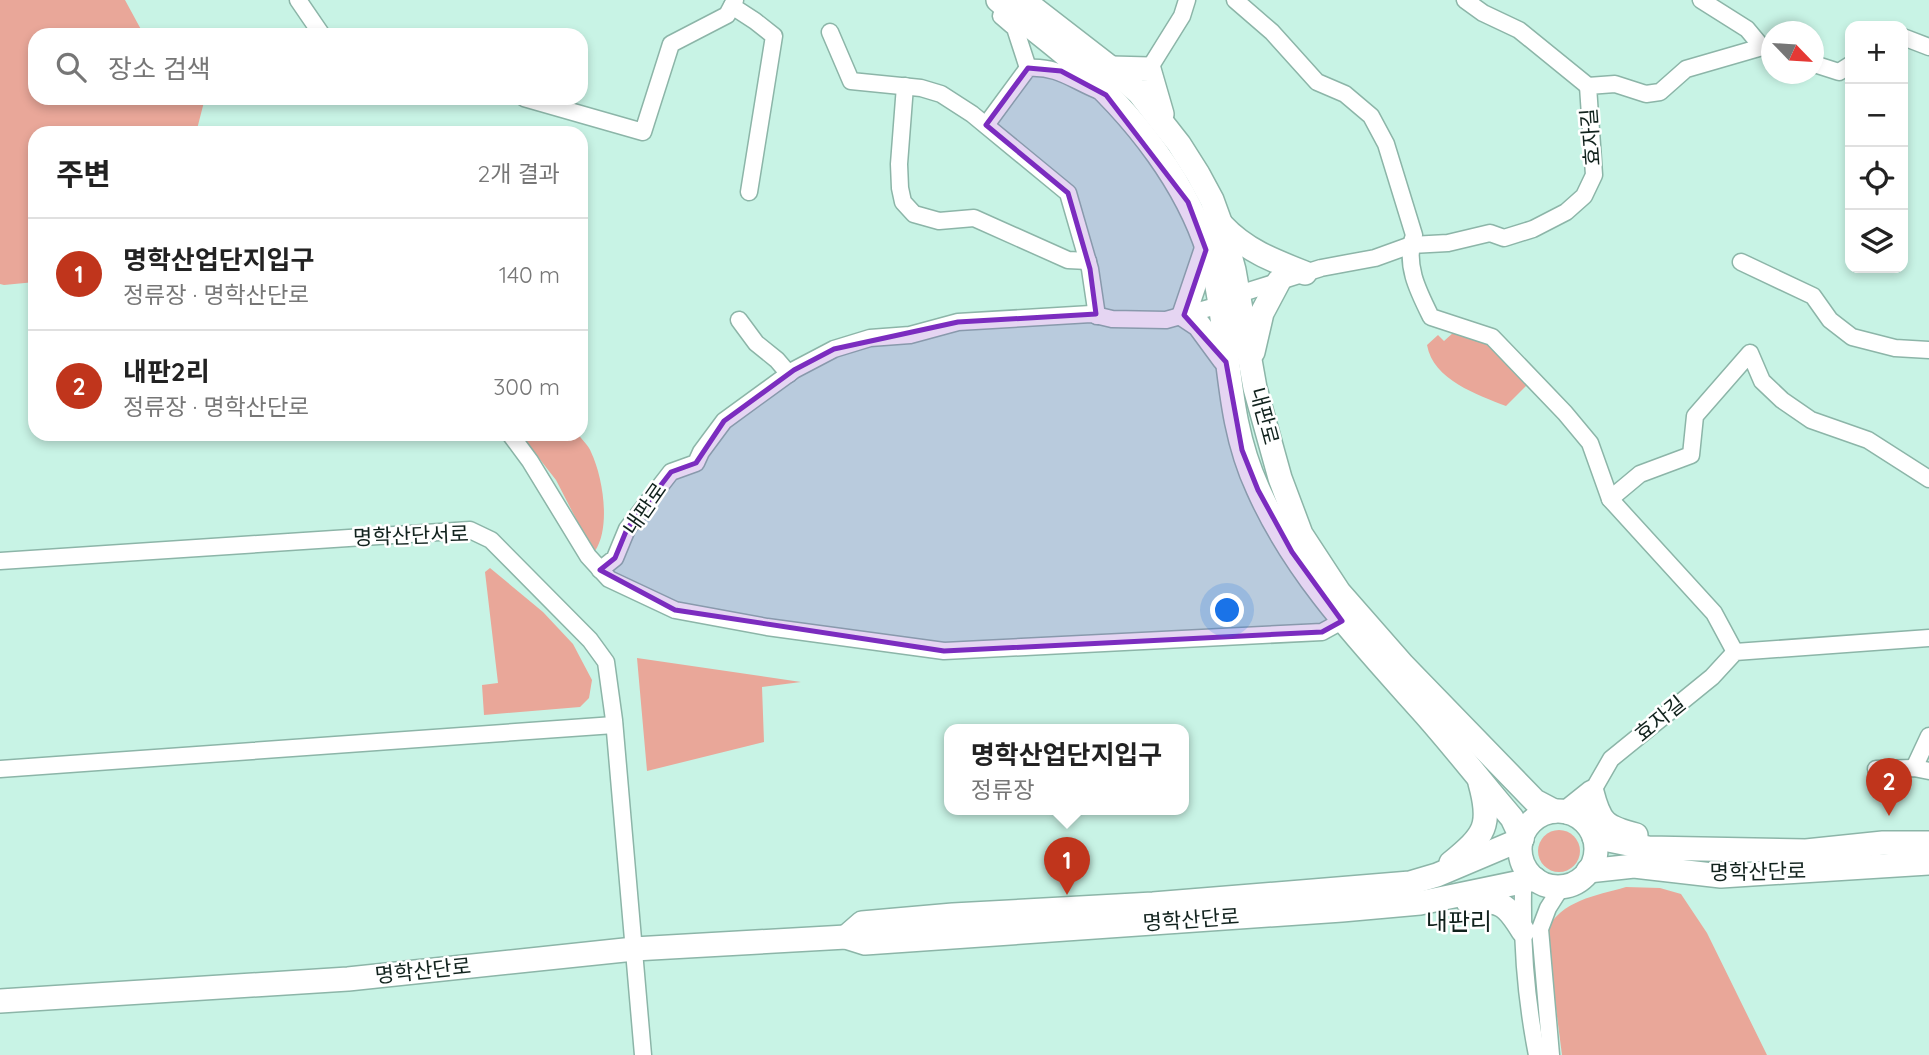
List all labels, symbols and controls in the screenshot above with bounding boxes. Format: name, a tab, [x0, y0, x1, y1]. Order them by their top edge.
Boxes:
north arrow	[1761, 21, 1824, 84]
map controls	[1845, 21, 1908, 273]
button: +	[1845, 21, 1908, 84]
search box	[28, 28, 588, 105]
icon: search	[52, 48, 90, 86]
text: 장소 검색	[108, 52, 211, 85]
button: −	[1845, 84, 1908, 147]
street label: 효자길	[1575, 107, 1605, 167]
button: locate	[1845, 147, 1908, 210]
text: 주변	[56, 155, 111, 193]
text: 2개 결과	[477, 159, 560, 188]
button: layers	[1845, 210, 1908, 273]
text: 명학산업단지입구	[123, 243, 314, 276]
text: 1	[75, 260, 83, 289]
text: 140 m	[499, 260, 560, 289]
text: 정류장 · 명학산단로	[123, 280, 309, 309]
text: 내판2리	[123, 355, 210, 388]
text: 2	[72, 372, 86, 401]
text: 300 m	[493, 372, 560, 401]
street label: 내판로	[1245, 384, 1285, 447]
text: 정류장 · 명학산단로	[123, 392, 309, 421]
street label: 내판로	[617, 477, 671, 540]
street label: 명학산단서로	[353, 520, 469, 550]
your location	[1210, 593, 1244, 627]
street label: 효자길	[1629, 690, 1690, 747]
popup	[944, 724, 1189, 815]
text: 명학산업단지입구	[971, 738, 1162, 771]
pin: 2	[1866, 758, 1912, 816]
text: 정류장	[971, 775, 1034, 804]
pin: 1	[1044, 837, 1090, 895]
street label: 명학산단로	[1709, 857, 1807, 885]
street label: 명학산단로	[1142, 903, 1240, 935]
district label: 내판리	[1426, 906, 1492, 936]
street label: 명학산단로	[373, 952, 472, 988]

